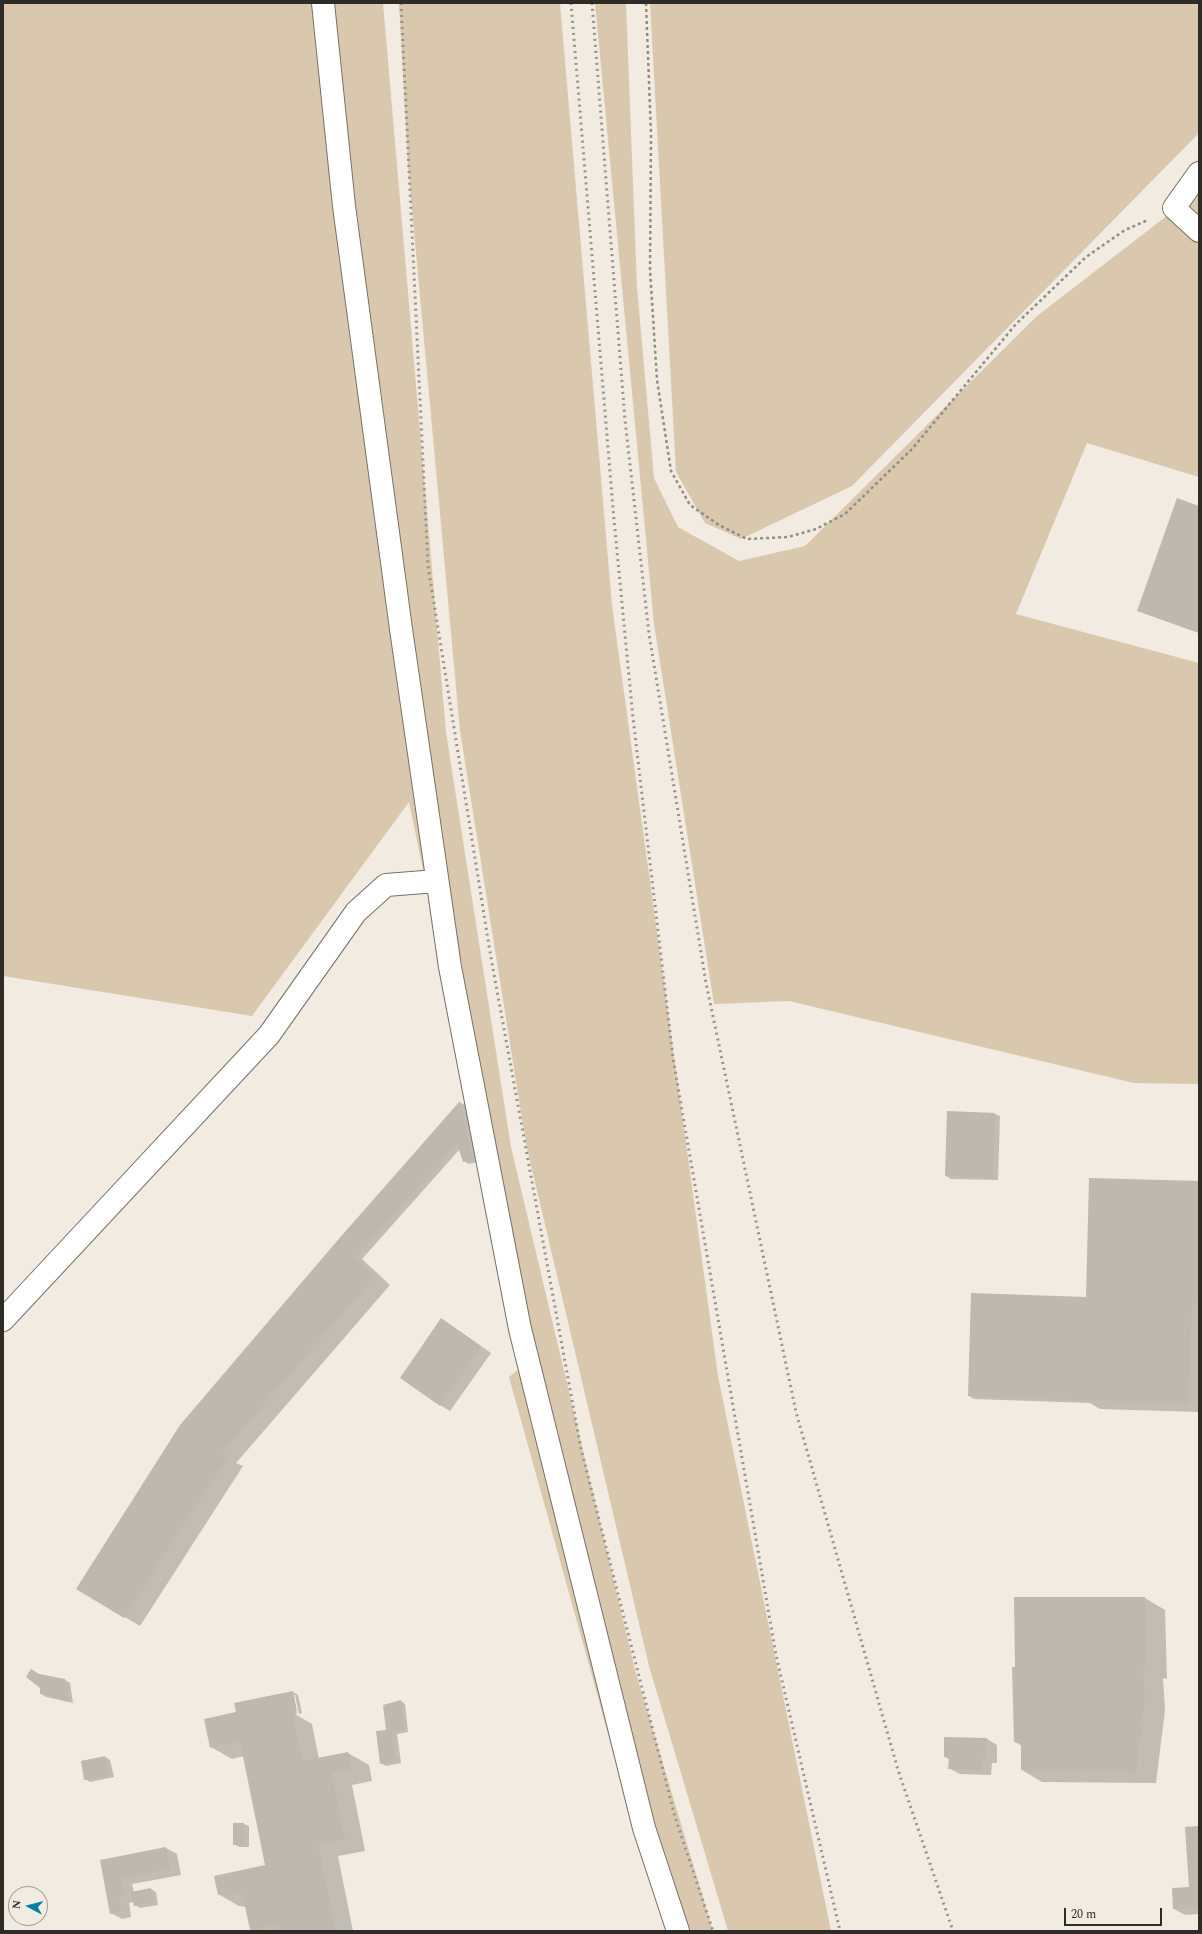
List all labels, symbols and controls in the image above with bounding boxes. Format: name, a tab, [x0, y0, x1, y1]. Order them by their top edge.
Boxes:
north arrow	[8, 1886, 48, 1926]
text: N	[8, 1899, 26, 1910]
scale bar	[1066, 1900, 1164, 1926]
text: 20 m	[1071, 1905, 1096, 1924]

